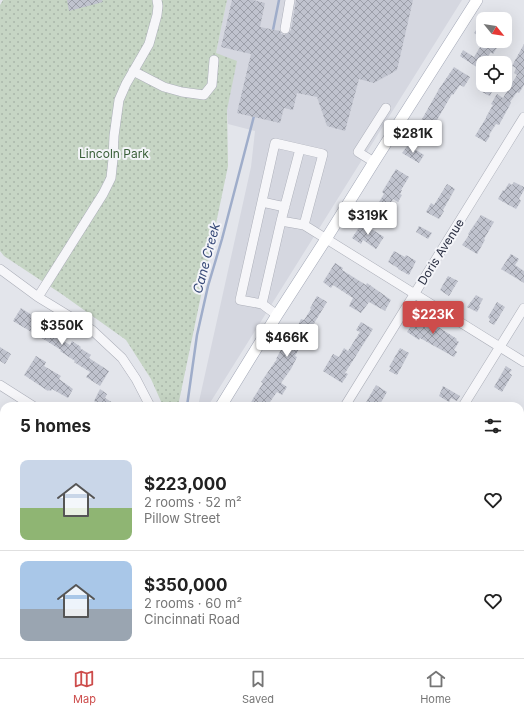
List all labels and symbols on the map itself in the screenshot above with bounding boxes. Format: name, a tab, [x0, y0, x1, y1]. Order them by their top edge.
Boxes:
north arrow	[476, 12, 512, 48]
pin: $281K	[385, 120, 441, 154]
park label: Lincoln Park	[79, 146, 149, 161]
pin: $319K	[340, 202, 396, 236]
street label: Doris Avenue	[414, 216, 467, 288]
water label: Cane Creek	[189, 220, 223, 295]
pin: $223K	[405, 301, 461, 335]
pin: $350K	[34, 312, 90, 346]
pin: $466K	[259, 324, 315, 358]

